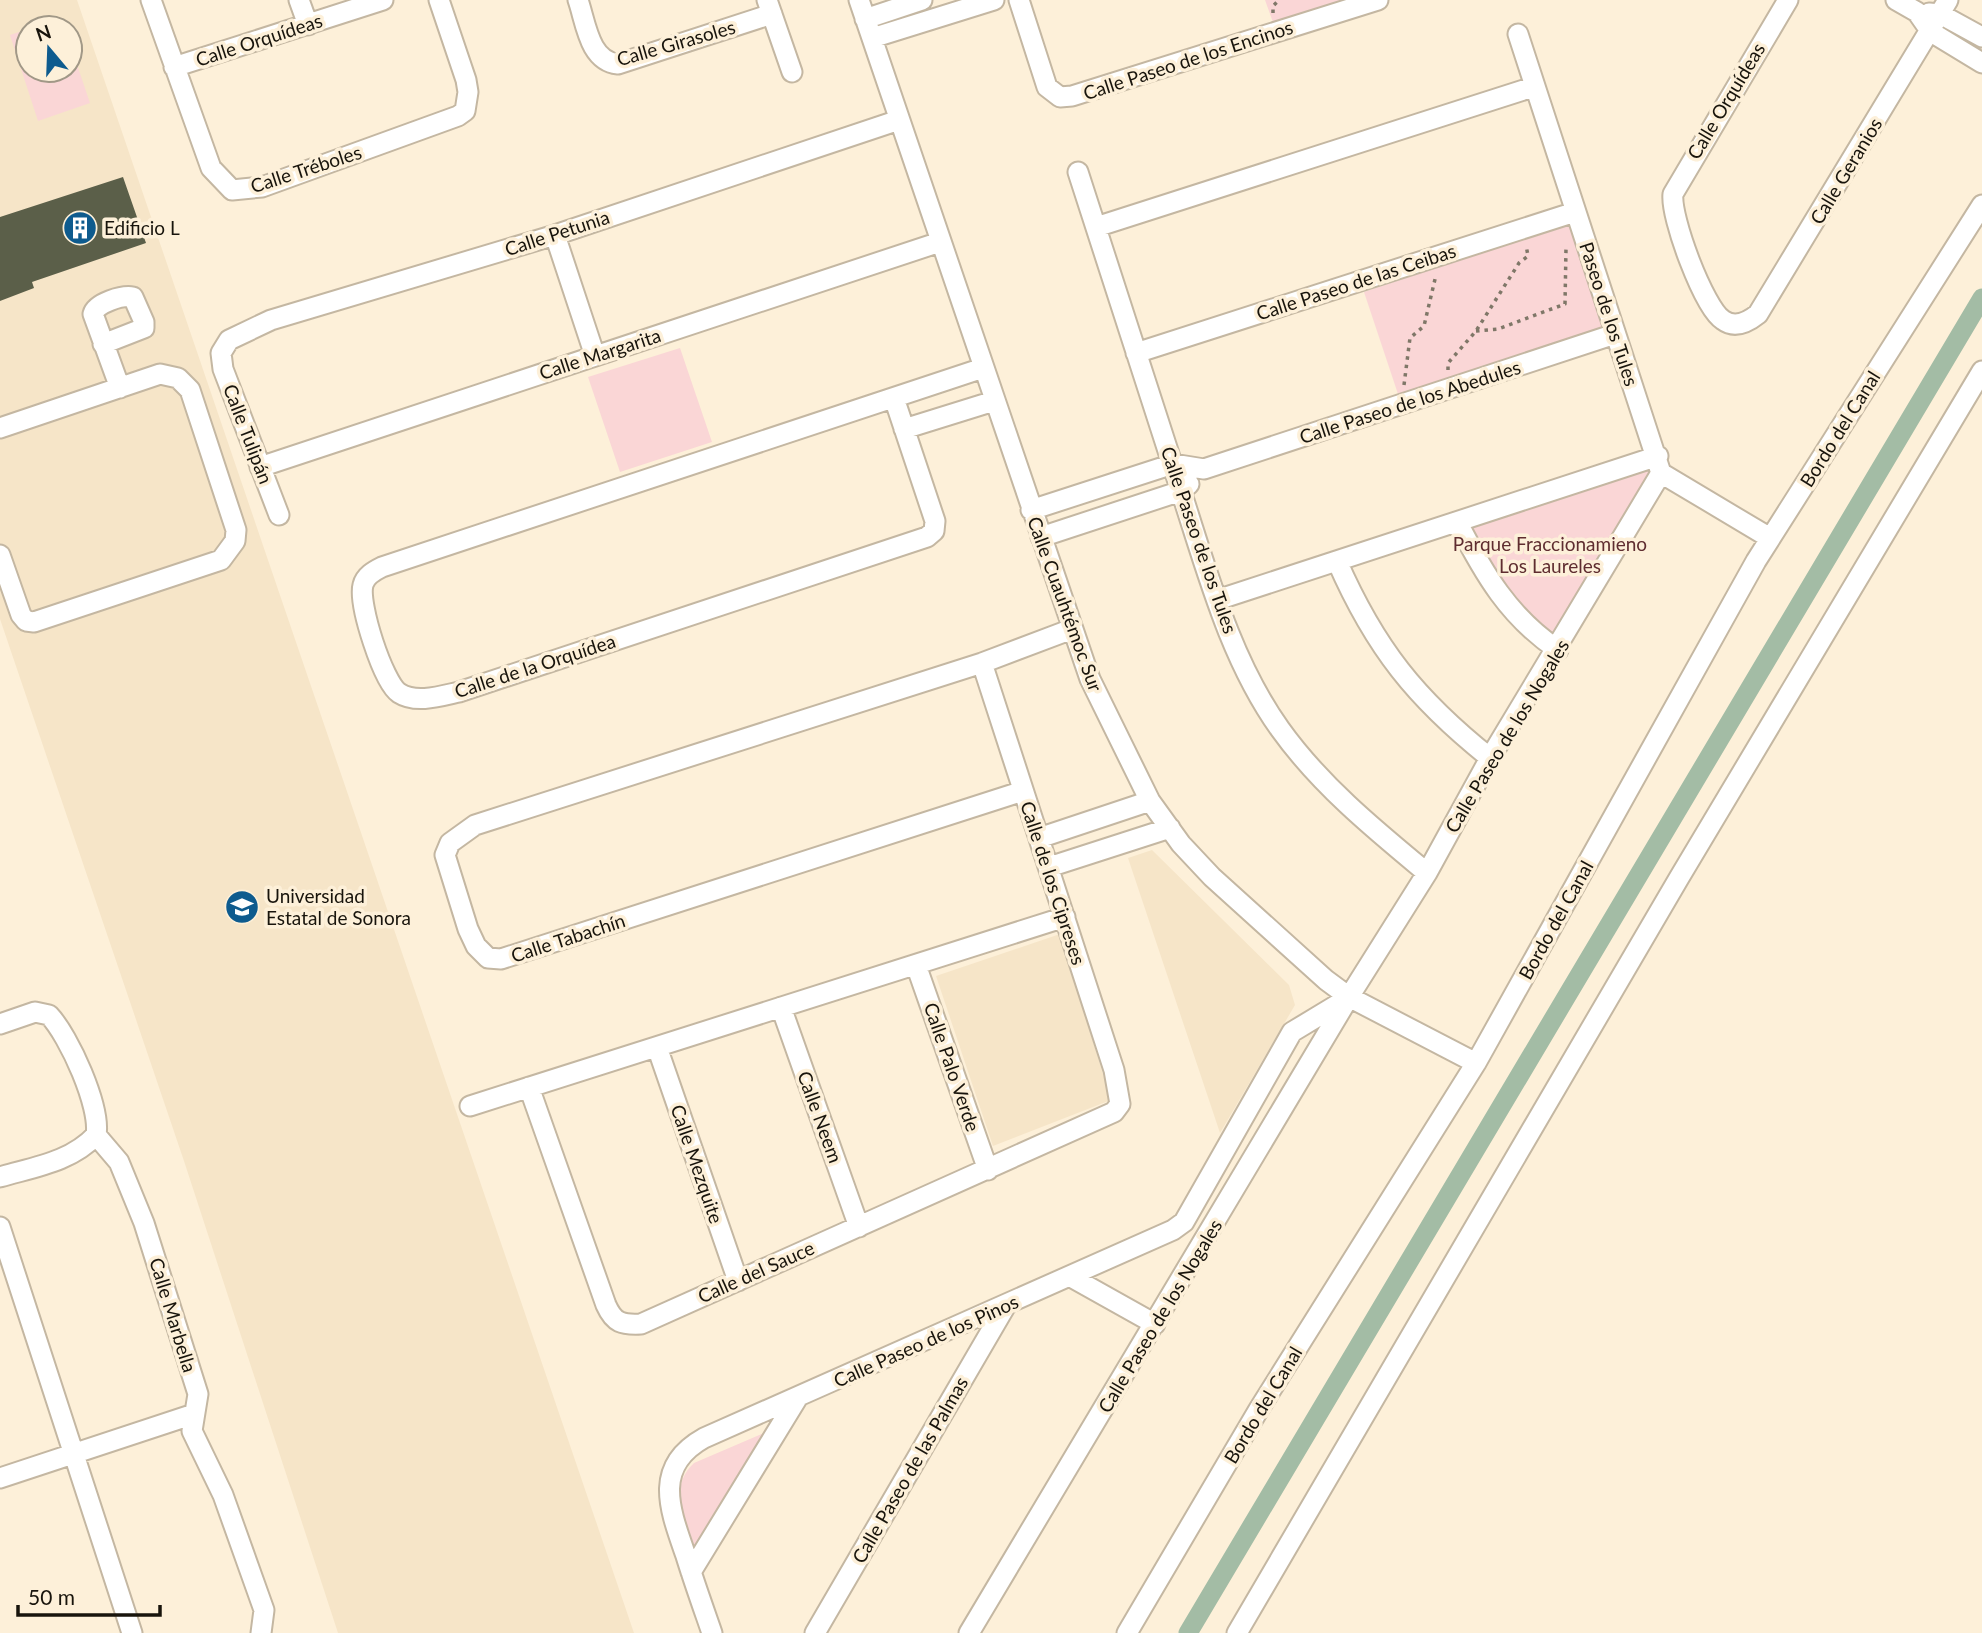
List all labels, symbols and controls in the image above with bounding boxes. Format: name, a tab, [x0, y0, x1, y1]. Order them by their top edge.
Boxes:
street label: Calle Orquídeas	[193, 8, 325, 71]
north arrow	[14, 14, 84, 84]
street label: Calle Girasoles	[614, 15, 738, 70]
street label: Calle Paseo de los Encinos	[1080, 15, 1295, 104]
text: N	[33, 19, 54, 46]
street label: Calle Orquídeas	[1682, 38, 1769, 163]
street label: Calle Geranios	[1805, 113, 1886, 228]
street label: Calle Tréboles	[247, 140, 364, 197]
street label: Calle Petunia	[502, 205, 612, 260]
building icon: Edificio L	[61, 209, 99, 247]
place label: Edificio L	[104, 216, 180, 239]
street label: Calle Paseo de las Ceibas	[1253, 238, 1459, 325]
street label: Paseo de los Tules	[1575, 239, 1644, 389]
street label: Calle Margarita	[536, 323, 664, 384]
street label: Calle Paseo de los Abedules	[1296, 355, 1523, 448]
street label: Bordo del Canal	[1795, 366, 1884, 491]
street label: Calle Tulipán	[219, 381, 278, 487]
street label: Calle Paseo de los Tules	[1157, 443, 1242, 636]
street label: Calle Cuauhtémoc Sur	[1023, 513, 1108, 694]
park label: Parque Fraccionamieno Los Laureles	[1453, 532, 1647, 577]
street label: Calle de la Orquídea	[451, 629, 618, 702]
street label: Calle Paseo de los Nogales	[1440, 635, 1573, 837]
street label: Calle de los Cipreses	[1016, 798, 1091, 968]
street label: Bordo del Canal	[1513, 856, 1598, 983]
place label: Universidad Estatal de Sonora	[266, 884, 411, 929]
school or university icon: Universidad Estatal de Sonora	[223, 888, 261, 926]
street label: Calle Tabachín	[508, 908, 628, 967]
street label: Calle Palo Verde	[920, 999, 985, 1134]
street label: Calle Neem	[793, 1068, 848, 1166]
street label: Calle Mezquite	[666, 1101, 729, 1226]
street label: Calle Paseo de los Nogales	[1093, 1215, 1226, 1417]
street label: Calle del Sauce	[694, 1236, 818, 1308]
street label: Calle Marbella	[145, 1255, 202, 1375]
street label: Calle Paseo de los Pinos	[830, 1289, 1022, 1392]
street label: Bordo del Canal	[1219, 1342, 1307, 1467]
street label: Calle Paseo de las Palmas	[847, 1372, 972, 1567]
scale bar	[18, 1574, 159, 1618]
text: 50 m	[28, 1584, 75, 1609]

